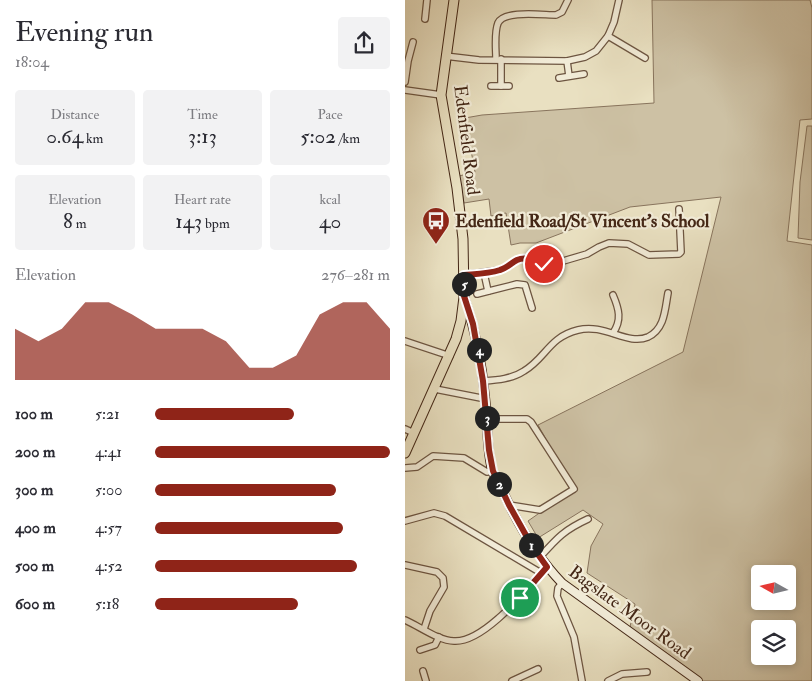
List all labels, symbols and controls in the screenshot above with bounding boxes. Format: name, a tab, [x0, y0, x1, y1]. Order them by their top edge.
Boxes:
text: Evening run	[15, 15, 153, 50]
button: share	[338, 17, 390, 69]
text: 18:04	[15, 52, 49, 72]
street label: Edenfield Road	[448, 84, 485, 197]
text: Distance	[50, 106, 99, 123]
text: Time	[187, 106, 218, 123]
text: Pace	[318, 106, 343, 123]
text: 0.64	[46, 123, 83, 150]
text: 3:13	[188, 123, 217, 150]
text: 5:02	[300, 123, 336, 150]
text: km	[83, 130, 103, 147]
text: /km	[336, 130, 360, 147]
text: Elevation	[48, 191, 102, 208]
text: Heart rate	[174, 191, 231, 208]
text: kcal	[319, 191, 341, 208]
bus stop icon: Edenfield Road/St Vincent's School	[421, 206, 451, 245]
text: 8	[63, 208, 73, 235]
text: 143	[175, 208, 202, 235]
text: 40	[319, 208, 341, 235]
place label: Edenfield Road/St Vincent's School	[455, 210, 710, 233]
text: m	[73, 215, 87, 232]
text: bpm	[202, 215, 230, 232]
pin	[523, 243, 565, 285]
icon: check	[530, 250, 558, 278]
text: Elevation	[15, 265, 76, 285]
text: 276–281 m	[321, 265, 390, 285]
pin: 5	[451, 272, 477, 296]
text: 5	[461, 276, 468, 293]
pin: 4	[467, 338, 491, 362]
text: 4	[476, 342, 483, 359]
text: 100 m	[15, 404, 53, 424]
text: 5:21	[95, 404, 120, 424]
pin: 3	[475, 406, 499, 430]
text: 3	[485, 410, 490, 427]
text: 200 m	[15, 442, 55, 462]
text: 4:41	[95, 442, 122, 462]
pin: 2	[487, 472, 511, 496]
text: 2	[496, 476, 503, 493]
text: 300 m	[15, 480, 53, 500]
text: 5:00	[95, 480, 122, 500]
text: 400 m	[15, 518, 56, 538]
text: 4:57	[95, 518, 122, 538]
pin: 1	[519, 532, 543, 558]
text: 1	[529, 537, 534, 554]
text: 500 m	[15, 556, 54, 576]
text: 4:52	[95, 556, 123, 576]
street label: Bagslate Moor Road	[564, 560, 696, 665]
north arrow	[751, 565, 796, 610]
map controls	[751, 565, 796, 665]
pin	[499, 577, 541, 619]
icon: arrive	[506, 584, 534, 612]
text: 600 m	[15, 594, 55, 614]
text: 5:18	[95, 594, 119, 614]
button: layers	[751, 620, 796, 665]

